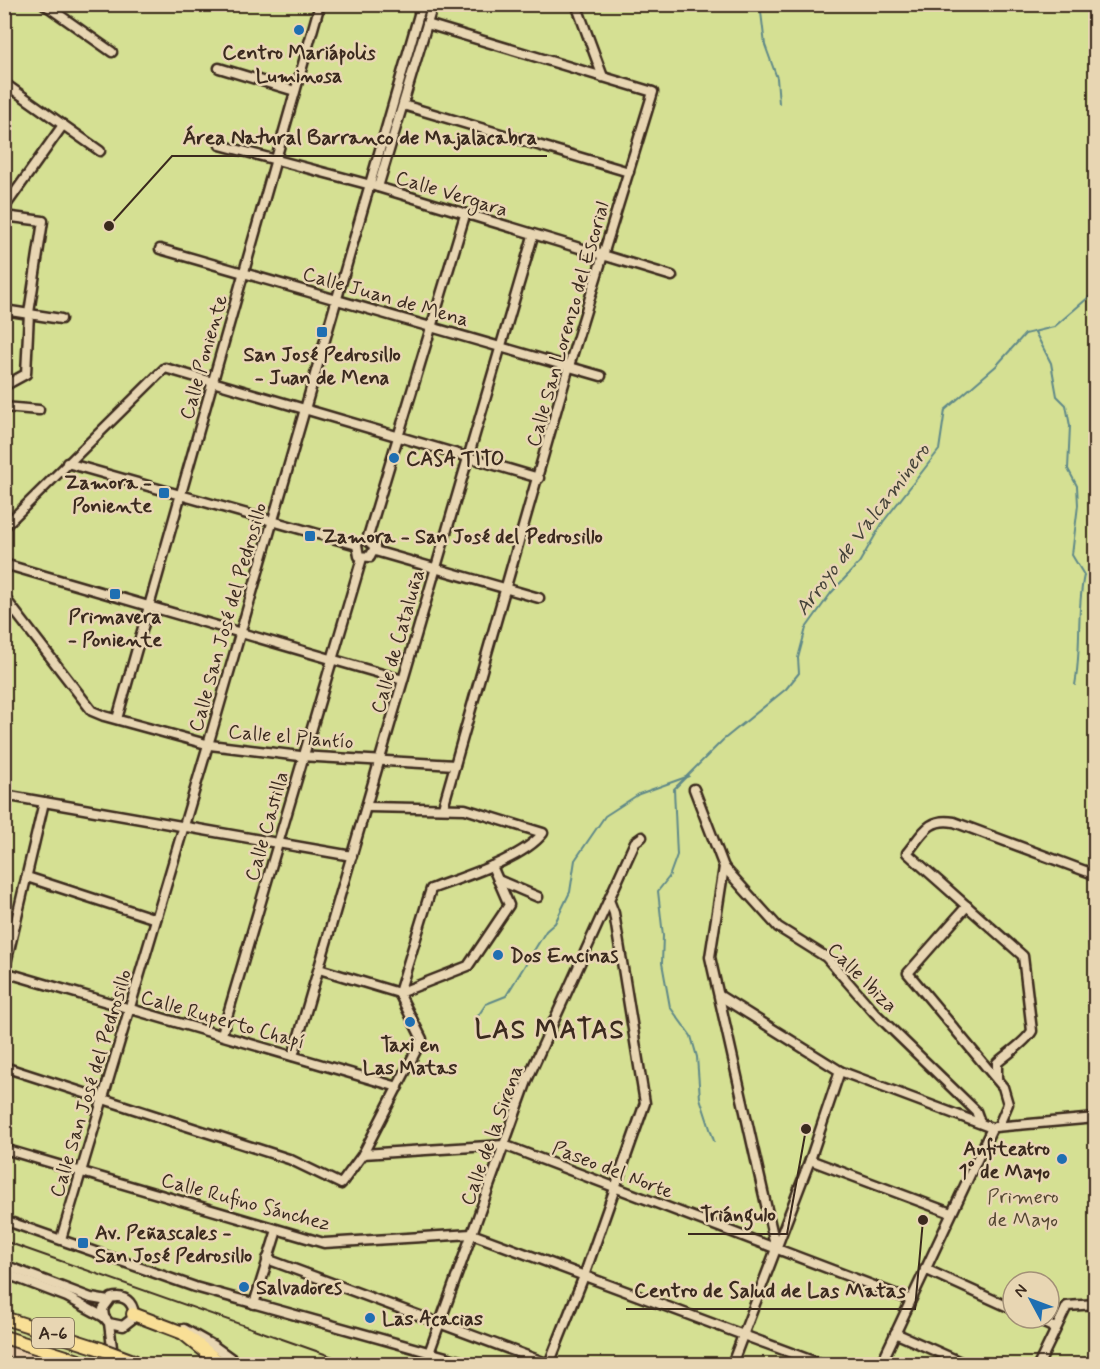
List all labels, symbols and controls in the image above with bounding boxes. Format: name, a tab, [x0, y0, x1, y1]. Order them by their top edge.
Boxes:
marker: Centro Mariápolis Luminosa	[292, 23, 306, 37]
place label: Centro Mariápolis Luminosa	[222, 40, 376, 90]
callout: Área Natural Barranco de Majalacabra	[172, 117, 547, 156]
text: Área Natural Barranco de Majalacabra	[183, 124, 538, 152]
street label: Calle Vergara	[392, 165, 511, 225]
street label: Calle San Lorenzo del Escorial	[520, 199, 616, 450]
street label: Calle Juan de Mena	[299, 261, 472, 334]
street label: Calle Poniente	[174, 292, 235, 423]
marker: San José Pedrosillo - Juan de Mena	[315, 325, 329, 339]
place label: San José Pedrosillo - Juan de Mena	[243, 342, 401, 392]
water label: Arroyo de Valcaminero	[789, 437, 938, 621]
place label: CASA TITO	[406, 446, 504, 473]
marker: CASA TITO	[387, 451, 401, 465]
place label: Zamora - Poniente	[64, 470, 152, 520]
marker: Zamora - Poniente	[157, 486, 171, 500]
street label: Calle San José del Pedrosillo	[183, 500, 274, 735]
place label: Zamora - San José del Pedrosillo	[322, 524, 603, 551]
marker: Zamora - San José del Pedrosillo	[303, 529, 317, 543]
street label: Calle de Cataluña	[365, 566, 432, 717]
marker: Primavera - Poniente	[108, 587, 122, 601]
place label: Primavera - Poniente	[68, 604, 162, 654]
street label: Calle el Plantío	[227, 719, 355, 756]
street label: Calle Castilla	[239, 768, 296, 884]
street label: Calle Ibiza	[821, 937, 903, 1019]
place label: Dos Encinas	[510, 943, 619, 970]
marker: Dos Encinas	[491, 948, 505, 962]
street label: Calle San José del Pedrosillo	[44, 966, 139, 1201]
street label: Calle Ruperto Chapí	[137, 984, 308, 1057]
district label: LAS MATAS	[475, 1014, 625, 1048]
marker: Taxi en Las Matas	[403, 1015, 417, 1029]
place label: Taxi en Las Matas	[363, 1032, 457, 1082]
street label: Calle de la Sirena	[455, 1062, 530, 1209]
street label: Paseo del Norte	[548, 1135, 677, 1206]
place label: Anfiteatro 1° de Mayo	[959, 1136, 1050, 1186]
marker: Anfiteatro 1° de Mayo	[1055, 1152, 1069, 1166]
street label: Calle Rufino Sánchez	[158, 1167, 333, 1238]
park label: Primero de Mayo	[987, 1184, 1059, 1234]
callout: Triángulo	[688, 1195, 787, 1234]
text: Triángulo	[700, 1201, 776, 1231]
place label: Av. Peñascales - San José Pedrosillo	[95, 1220, 252, 1270]
marker: Av. Peñascales - San José Pedrosillo	[76, 1236, 90, 1250]
callout: Centro de Salud de Las Matas	[626, 1270, 915, 1309]
north arrow	[1001, 1270, 1061, 1330]
place label: Salvadores	[256, 1275, 342, 1302]
text: Centro de Salud de Las Matas	[634, 1277, 907, 1305]
marker: Salvadores	[237, 1280, 251, 1294]
text: N	[1009, 1280, 1032, 1302]
place label: Las Acacias	[382, 1306, 483, 1333]
marker: Las Acacias	[363, 1311, 377, 1325]
road number: A-6	[32, 1318, 74, 1348]

